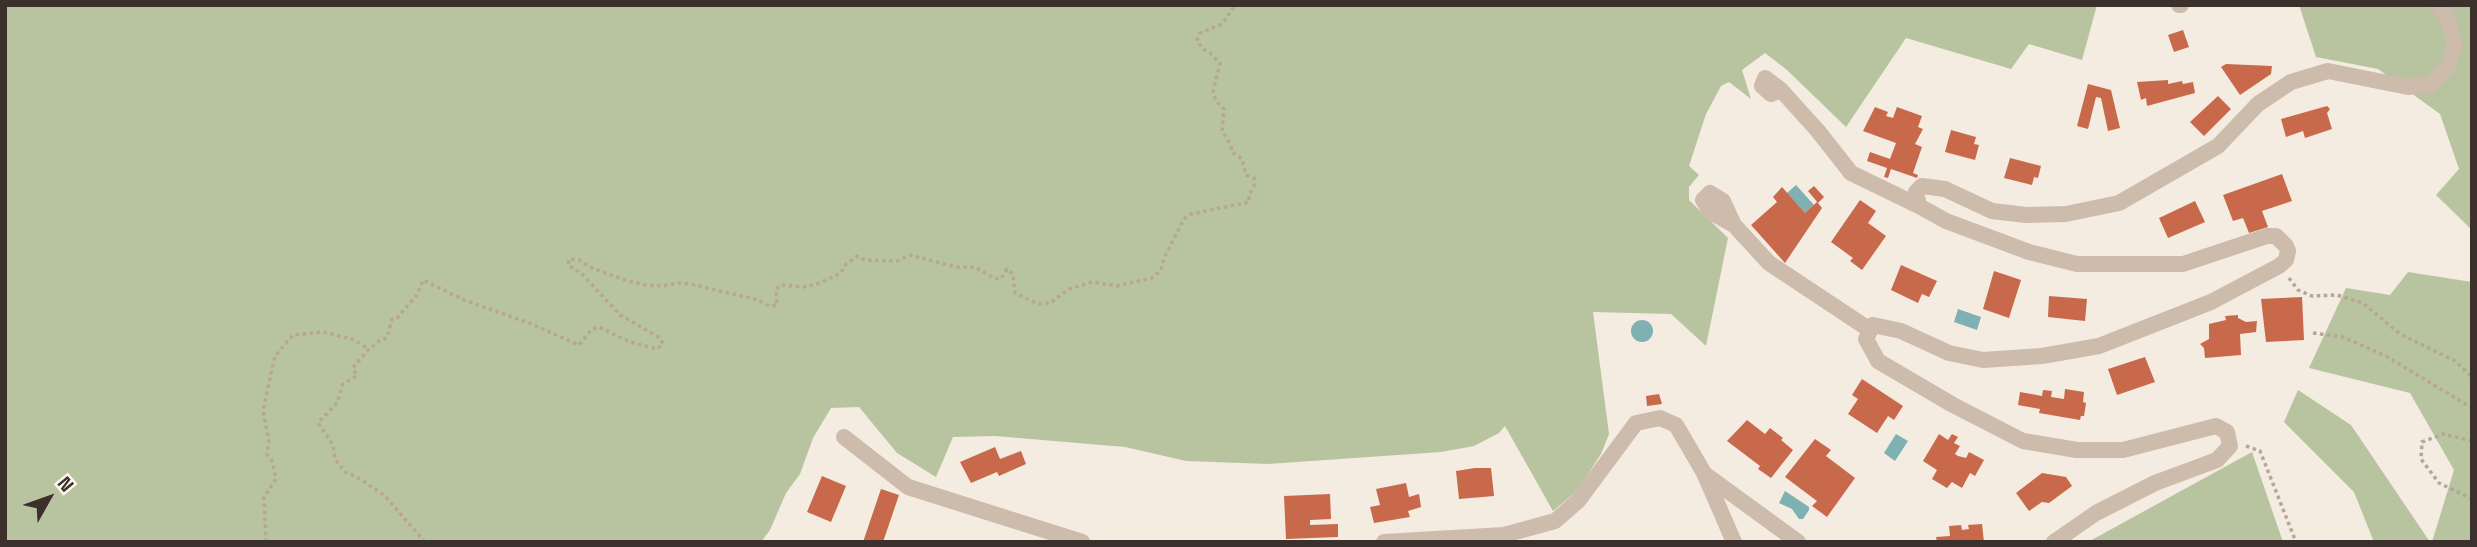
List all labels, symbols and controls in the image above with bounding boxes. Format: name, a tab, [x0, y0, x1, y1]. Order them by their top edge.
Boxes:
north arrow	[14, 463, 84, 533]
text: N	[52, 471, 79, 497]

